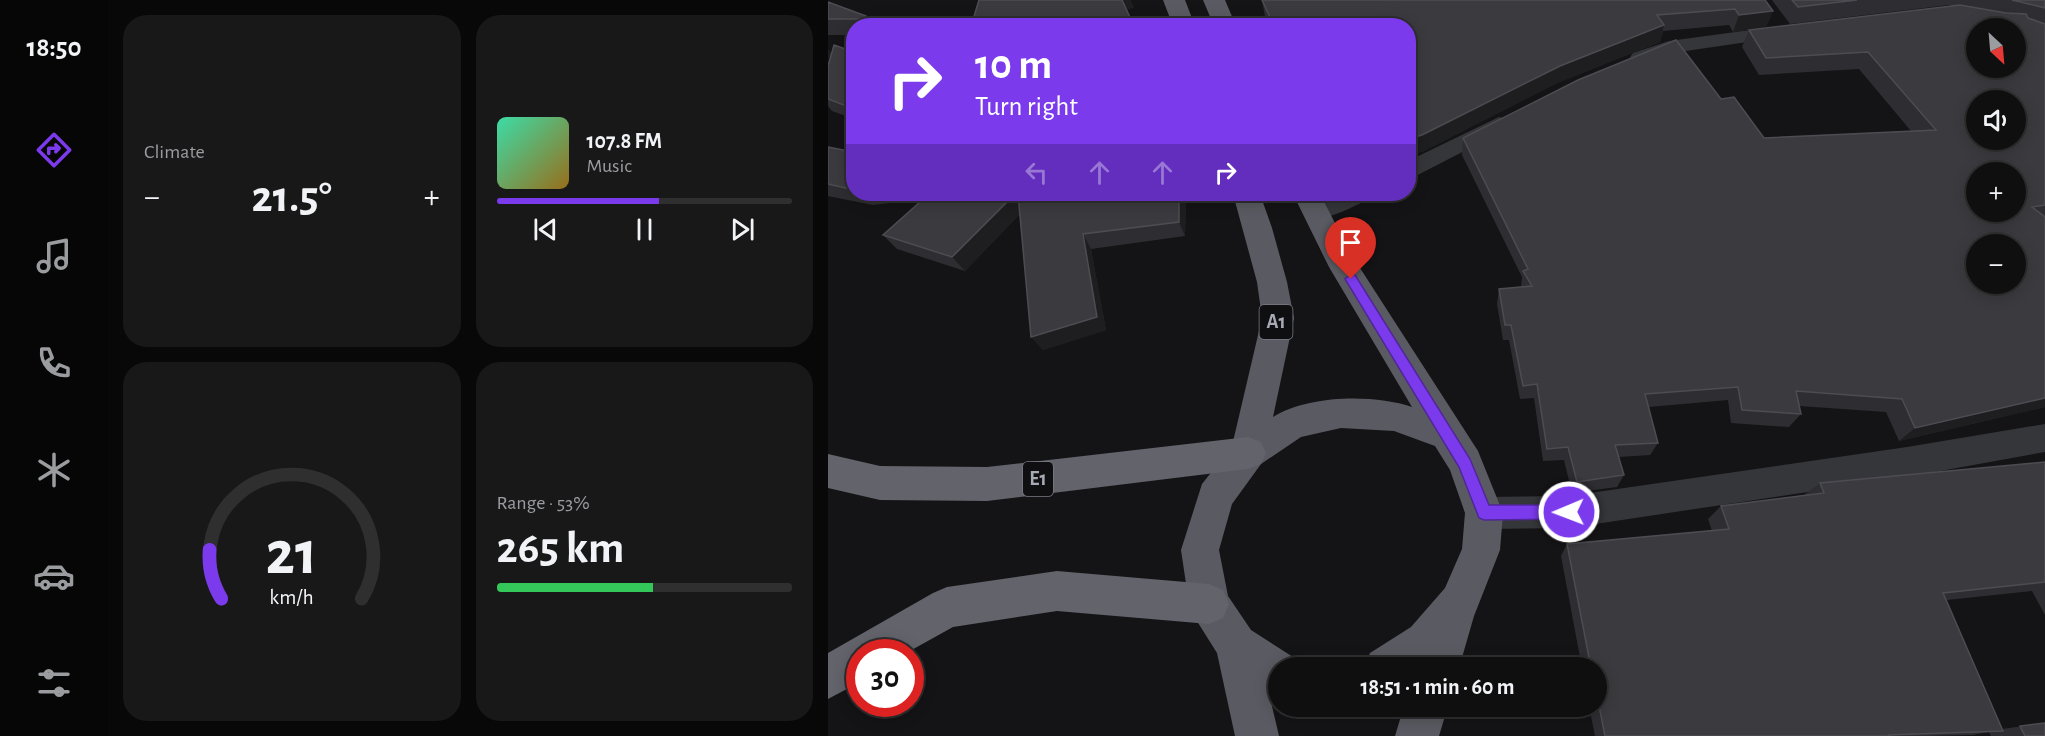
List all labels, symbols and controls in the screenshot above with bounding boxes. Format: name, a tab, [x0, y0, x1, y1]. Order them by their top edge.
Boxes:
north arrow	[1966, 18, 2026, 78]
map controls	[1966, 18, 2026, 294]
text: 18:50	[27, 34, 81, 61]
icon: right	[876, 42, 954, 120]
text: 10 m	[975, 44, 1052, 86]
button: sound	[1966, 90, 2026, 150]
text: Turn right	[975, 93, 1078, 120]
icon: directions	[33, 129, 75, 171]
text: 107.8 FM	[587, 130, 662, 152]
text: Climate	[144, 142, 205, 162]
text: Music	[587, 156, 632, 176]
icon: left	[1020, 156, 1053, 189]
icon: ahead	[1083, 156, 1116, 189]
icon: ahead	[1146, 156, 1179, 189]
icon: right	[1209, 156, 1242, 189]
button: +	[1966, 162, 2026, 222]
text: 21.5°	[252, 175, 332, 220]
text: −	[144, 181, 160, 214]
text: +	[424, 181, 439, 214]
icon: previous	[529, 213, 562, 246]
icon: pause	[628, 213, 661, 246]
icon: next	[726, 213, 759, 246]
pin	[1325, 217, 1376, 279]
icon: arrive	[1334, 226, 1367, 259]
button: −	[1966, 234, 2026, 294]
icon: music	[33, 235, 75, 277]
road number: A1	[1260, 305, 1292, 339]
icon: phone	[33, 342, 75, 384]
icon: climate	[33, 449, 75, 491]
road number: E1	[1023, 462, 1053, 496]
position arrow	[1537, 480, 1601, 544]
text: Range · 53%	[497, 493, 590, 513]
text: 21	[266, 523, 318, 585]
text: 265 km	[497, 526, 624, 571]
icon: car	[33, 555, 75, 597]
text: km/h	[270, 587, 314, 608]
speed limit sign: 30	[846, 639, 924, 717]
icon: filters	[33, 662, 75, 704]
text: 18:51 · 1 min · 60 m	[1360, 676, 1515, 698]

